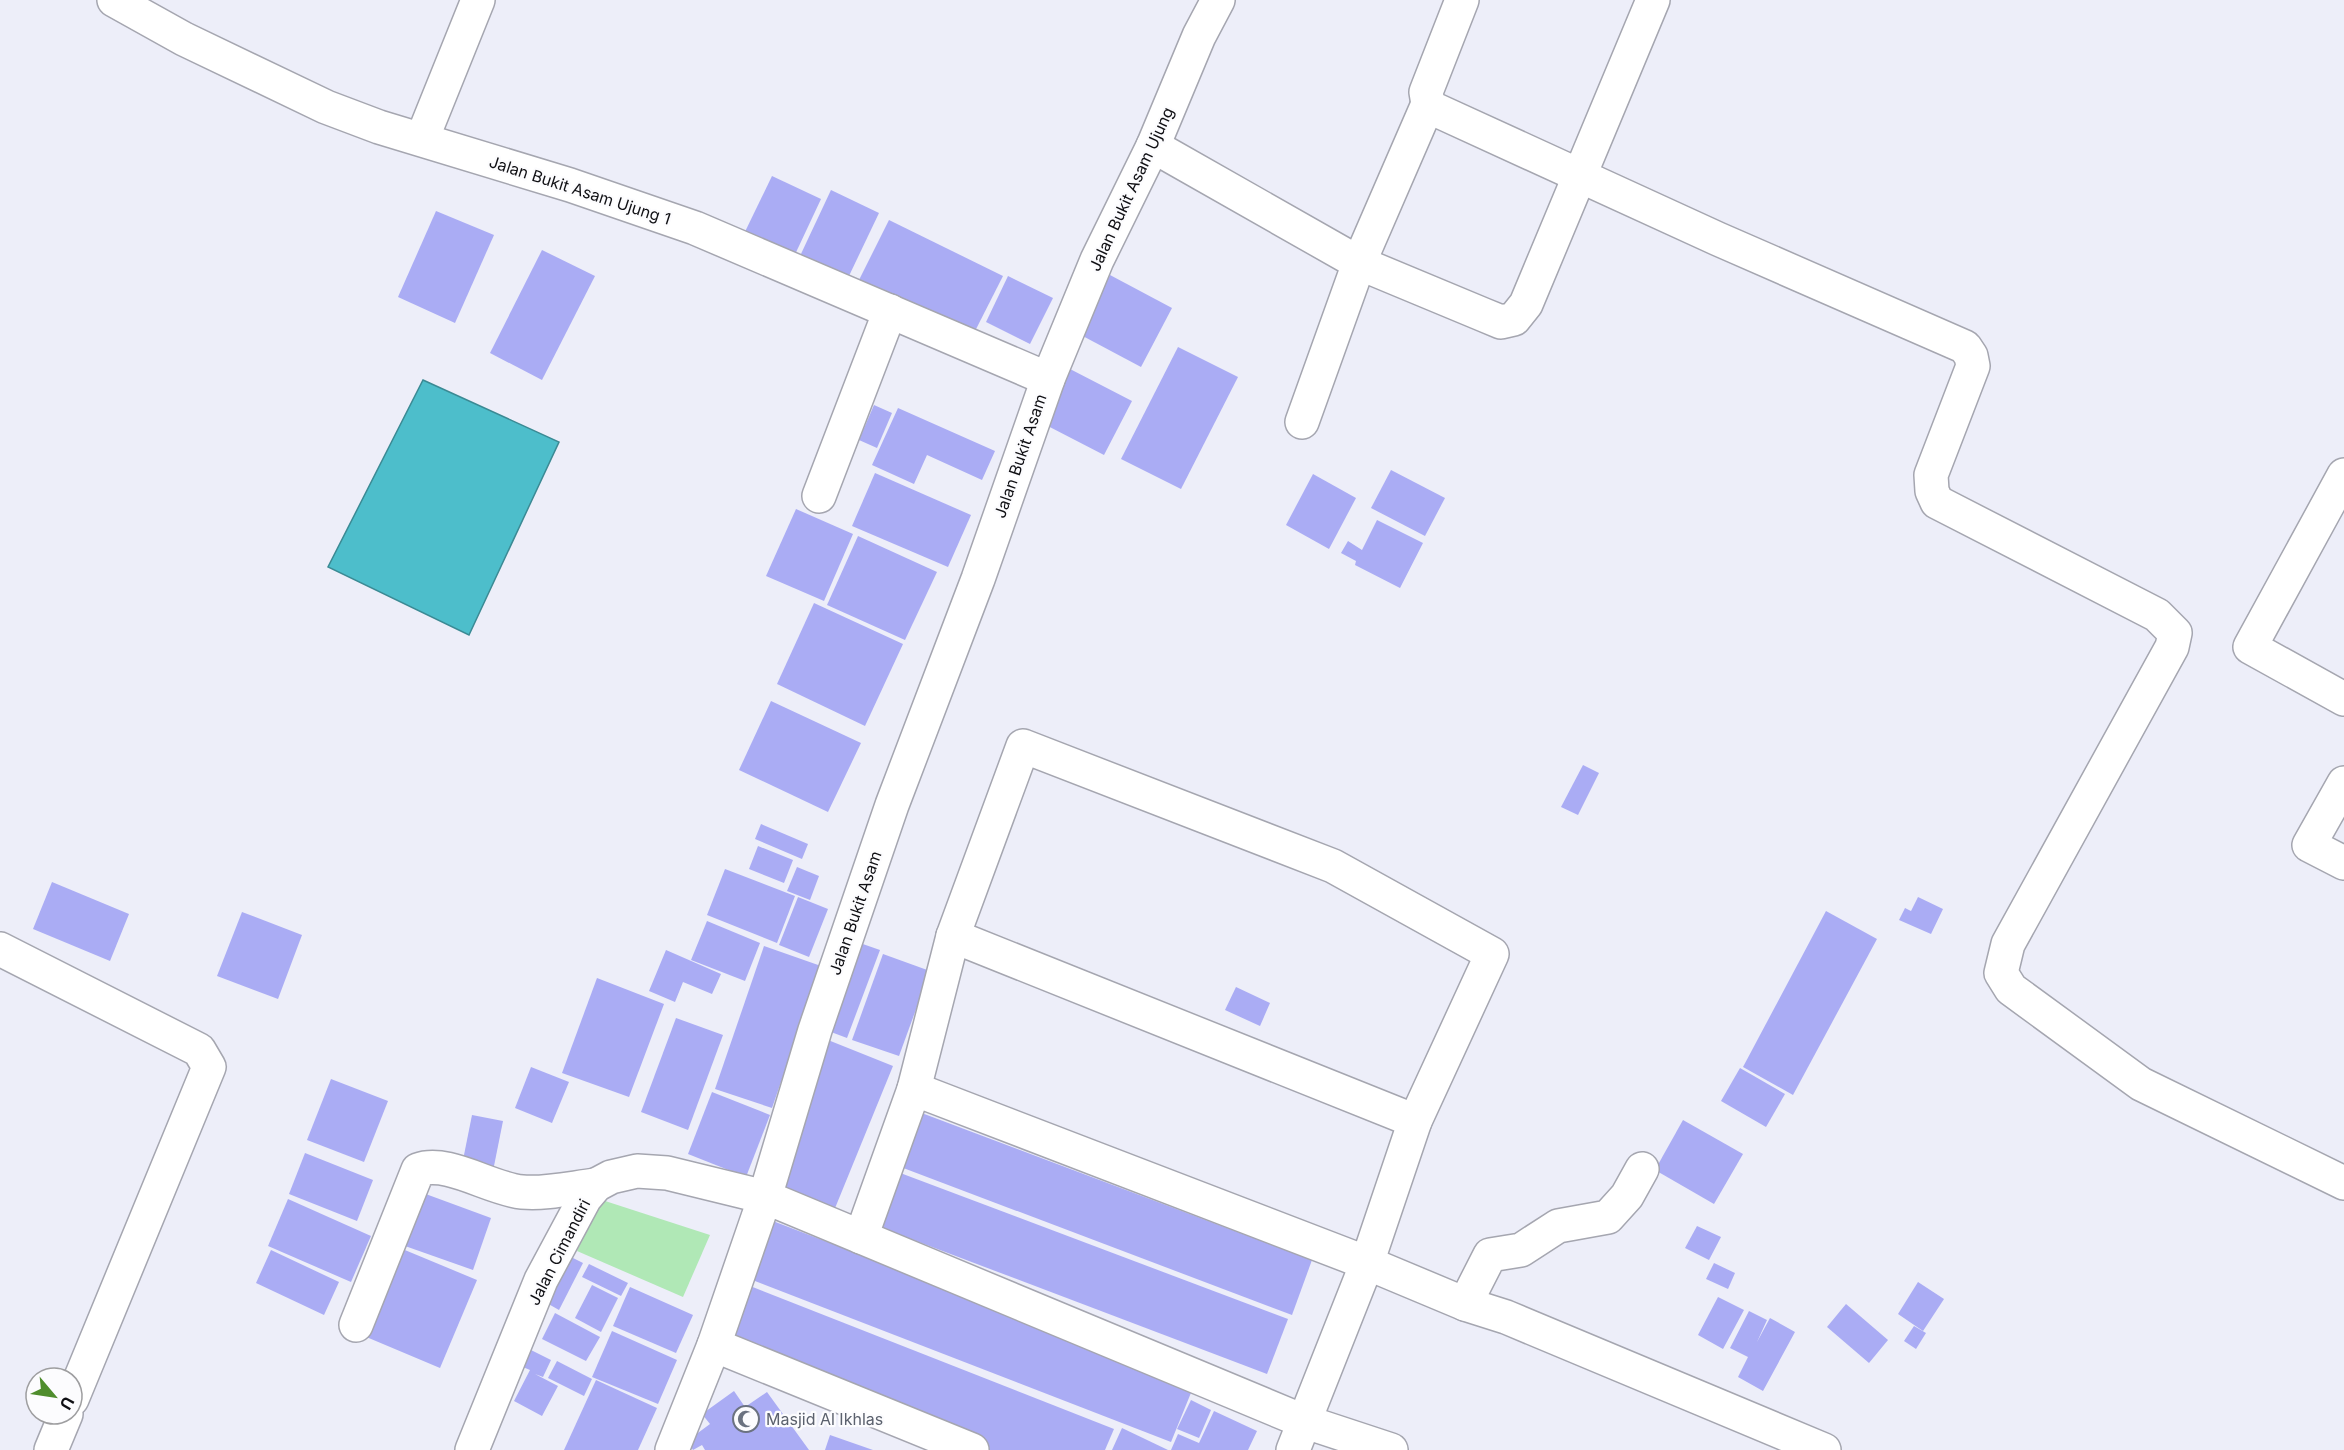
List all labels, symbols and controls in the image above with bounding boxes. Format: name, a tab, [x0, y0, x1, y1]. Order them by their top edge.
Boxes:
street label: Jalan Bukit Asam Ujung	[1084, 104, 1178, 274]
street label: Jalan Bukit Asam Ujung 1	[487, 151, 673, 229]
street label: Jalan Bukit Asam	[989, 391, 1051, 521]
street label: Jalan Bukit Asam	[824, 848, 886, 978]
street label: Jalan Cimandiri	[524, 1195, 594, 1309]
north arrow	[24, 1366, 84, 1426]
text: U	[56, 1393, 79, 1413]
mosque icon: Masjid Al Ikhlas	[731, 1404, 761, 1434]
place label: Masjid Al Ikhlas	[766, 1409, 883, 1429]

